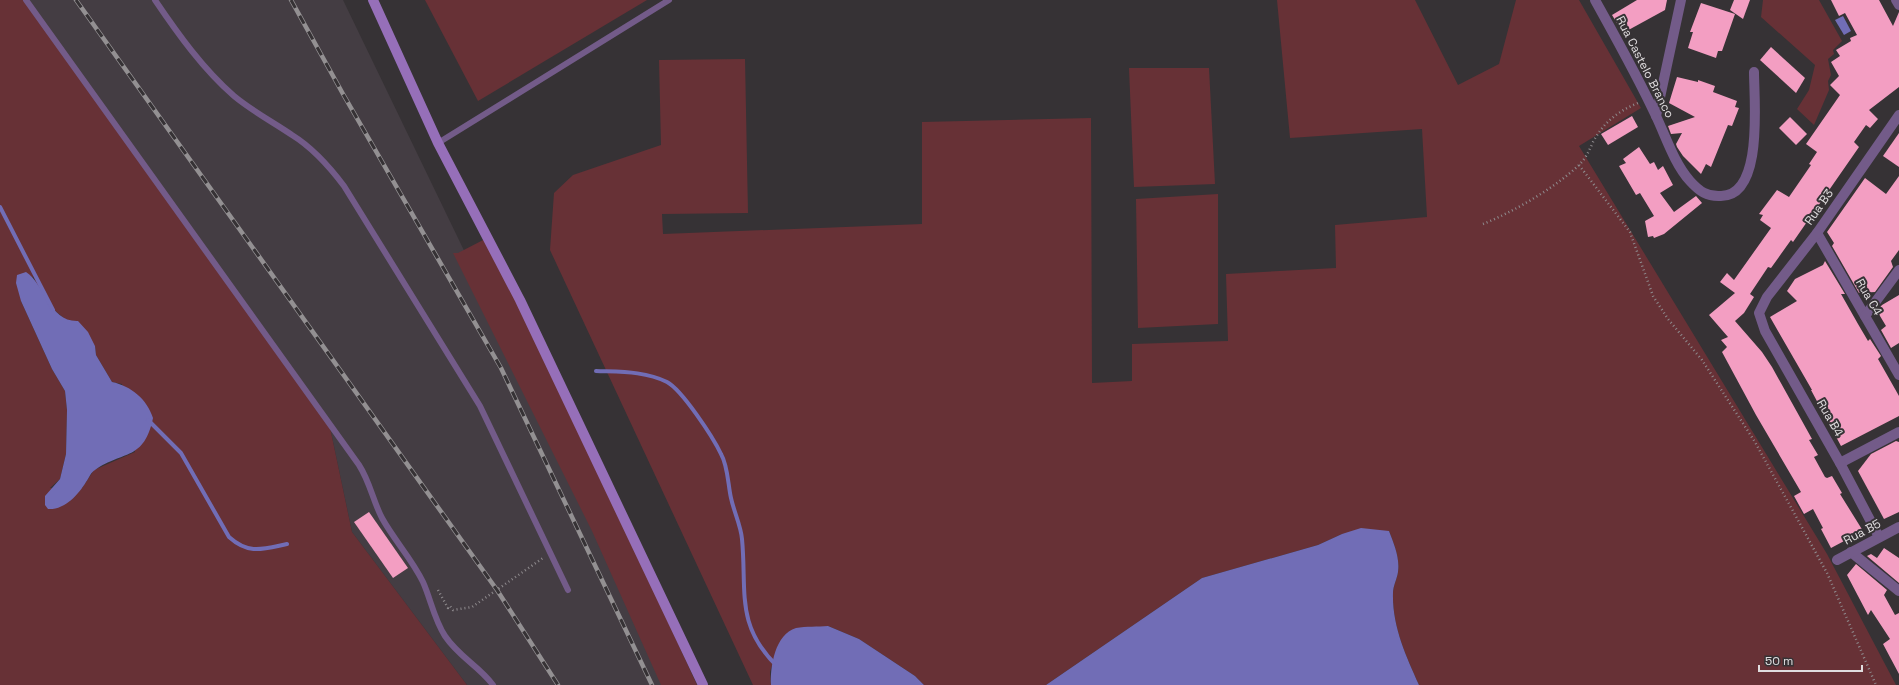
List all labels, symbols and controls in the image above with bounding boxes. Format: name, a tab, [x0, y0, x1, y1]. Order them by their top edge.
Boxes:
street label: Rua Castelo Branco	[1612, 13, 1678, 121]
street label: Rua B3	[1801, 186, 1837, 228]
street label: Rua C4	[1852, 276, 1886, 319]
street label: Rua B4	[1813, 397, 1847, 440]
street label: Rua B5	[1841, 516, 1883, 548]
scale bar	[1759, 647, 1862, 673]
text: 50 m	[1765, 653, 1793, 669]

